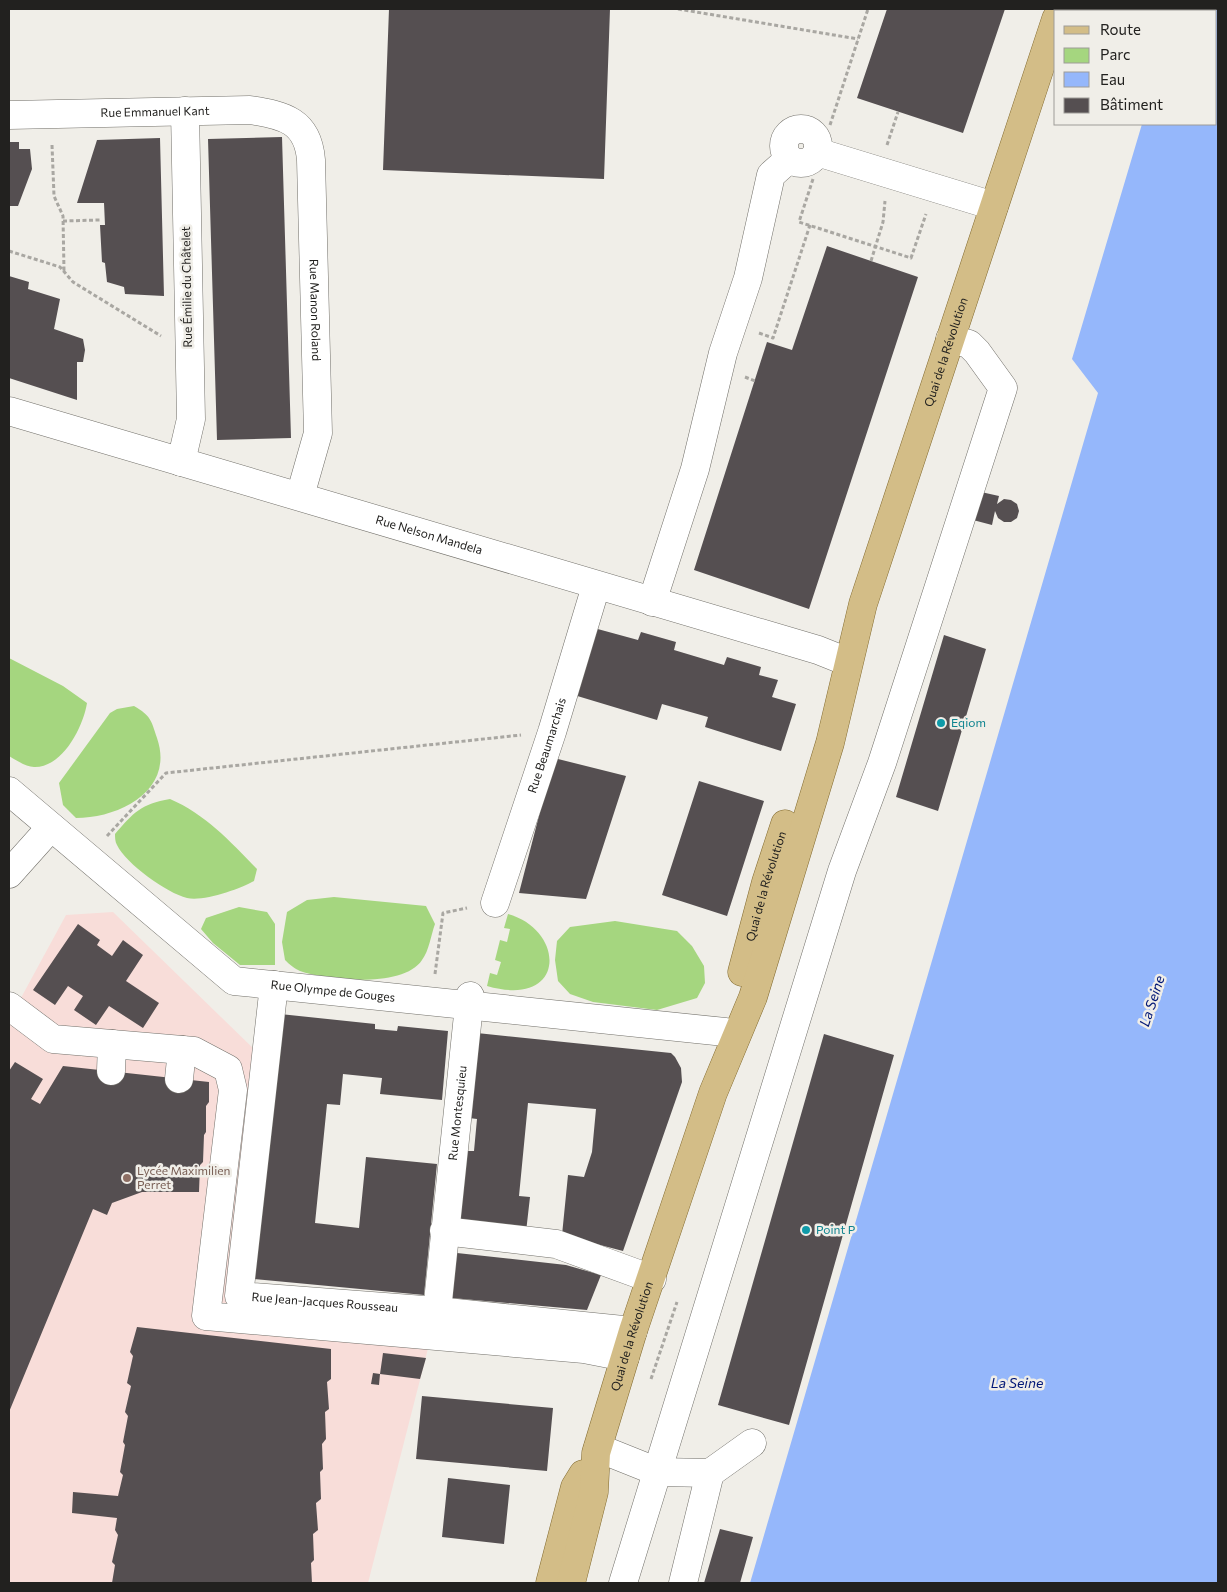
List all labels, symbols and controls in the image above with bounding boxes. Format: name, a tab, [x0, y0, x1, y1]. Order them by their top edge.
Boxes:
legend	[1054, 10, 1217, 125]
text: Route	[1100, 20, 1141, 38]
text: Parc	[1100, 45, 1130, 63]
text: Eau	[1100, 70, 1125, 88]
text: Bâtiment	[1100, 95, 1163, 113]
street label: Rue Emmanuel Kant	[100, 103, 210, 119]
street label: Rue Émilie du Châtelet	[178, 226, 194, 348]
street label: Rue Manon Roland	[308, 259, 324, 361]
street label: Quai de la Révolution	[921, 295, 970, 408]
street label: Rue Nelson Mandela	[374, 512, 484, 557]
street label: Rue Beaumarchais	[524, 696, 568, 795]
place label: Eqiom	[951, 715, 986, 729]
marker: Eqiom	[935, 717, 947, 729]
street label: Quai de la Révolution	[742, 829, 788, 943]
water label: La Seine	[1135, 973, 1168, 1028]
street label: Rue Olympe de Gouges	[270, 977, 396, 1004]
street label: Rue Montesquieu	[445, 1065, 469, 1161]
place label: Lycée Maximilien Perret	[137, 1163, 230, 1191]
marker: Lycée Maximilien Perret	[121, 1172, 133, 1184]
place label: Point P	[816, 1222, 856, 1236]
marker: Point P	[800, 1224, 812, 1236]
street label: Quai de la Révolution	[607, 1279, 655, 1393]
street label: Rue Jean-Jacques Rousseau	[251, 1289, 399, 1314]
water label: La Seine	[991, 1374, 1044, 1391]

